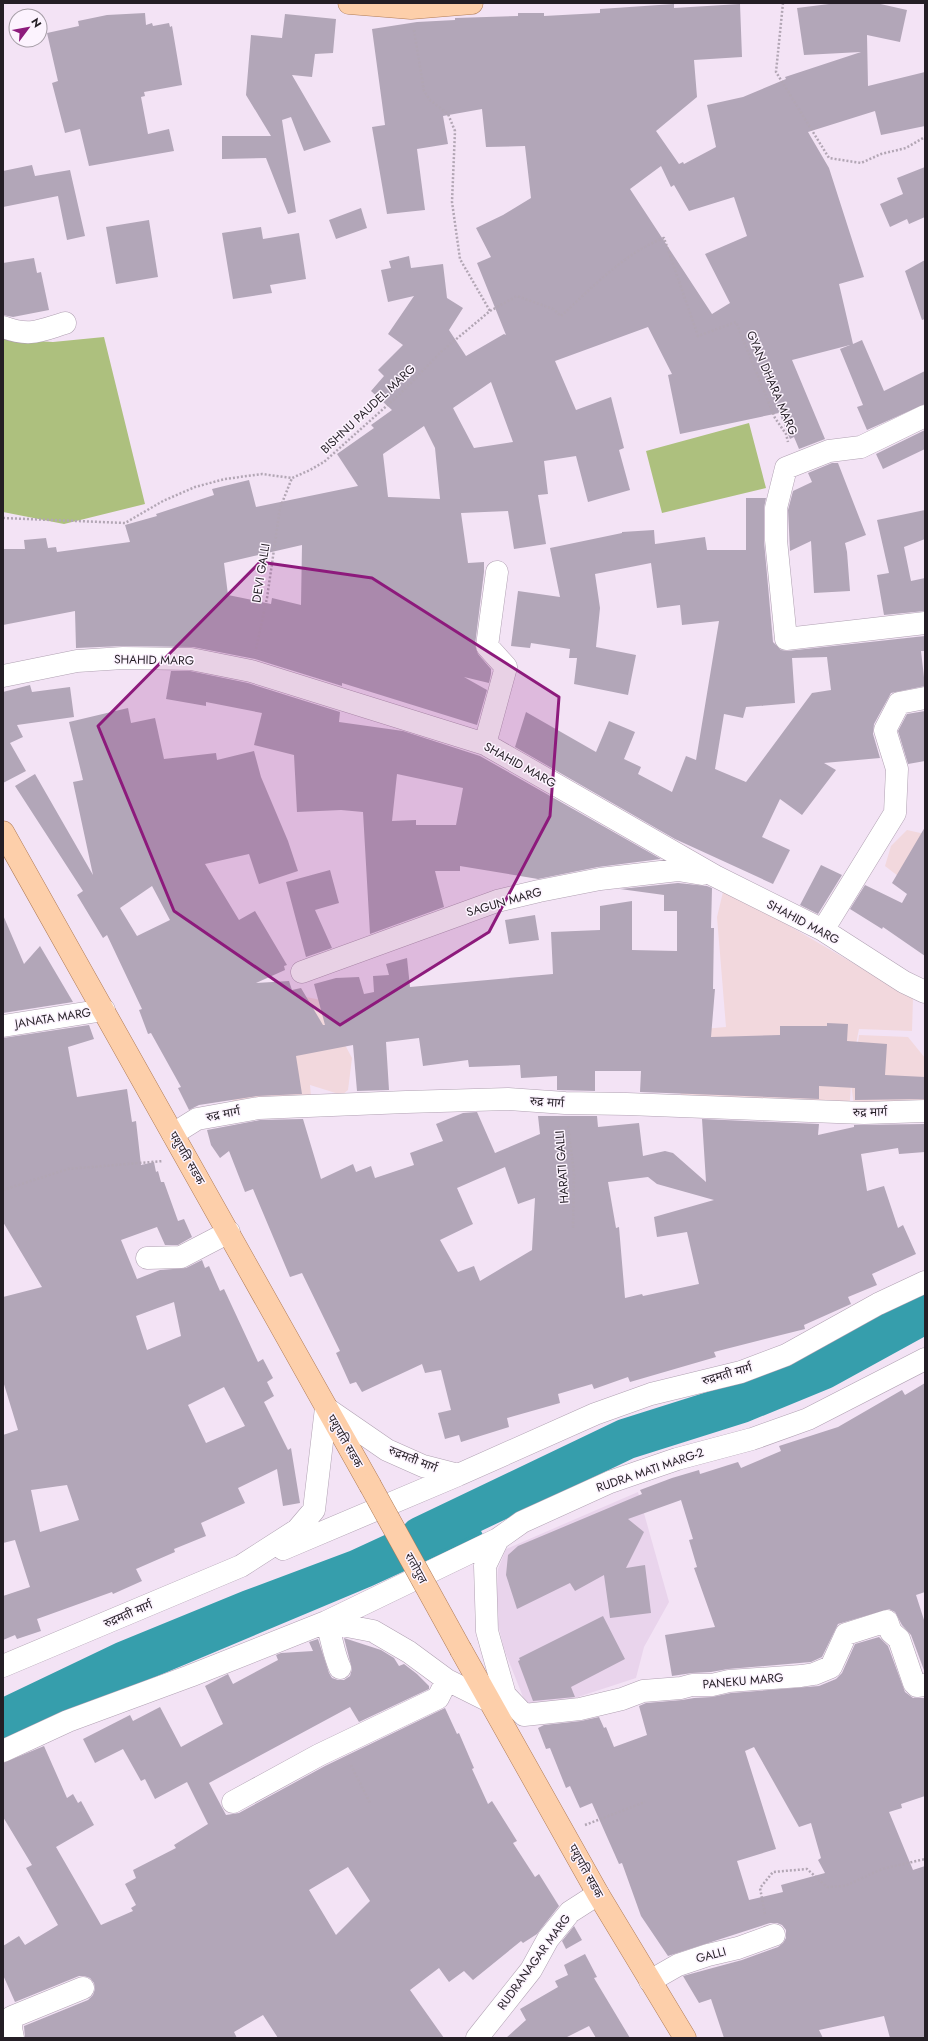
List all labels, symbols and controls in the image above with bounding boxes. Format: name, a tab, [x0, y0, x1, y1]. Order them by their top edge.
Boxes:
north arrow	[8, 8, 48, 48]
text: N	[27, 15, 46, 31]
street label: GYAN DHARA MARG	[742, 328, 802, 438]
street label: BISHNU PAUDEL MARG	[317, 360, 419, 458]
street label: DEVI GALLI	[247, 542, 275, 604]
street label: SHAHID MARG	[114, 650, 194, 670]
street label: SHAHID MARG	[481, 738, 559, 792]
street label: SAGUN MARG	[464, 883, 544, 921]
street label: SHAHID MARG	[763, 895, 843, 949]
street label: JANATA MARG	[12, 1003, 92, 1033]
street label: रुद्र मार्ग	[529, 1092, 566, 1112]
street label: रुद्र मार्ग	[204, 1102, 242, 1126]
street label: रुद्र मार्ग	[853, 1103, 888, 1121]
street label: पशुपति सडक	[164, 1128, 210, 1189]
street label: HARATI GALLI	[550, 1130, 574, 1204]
street label: रुद्रमती मार्ग	[700, 1358, 755, 1390]
street label: पशुपति सडक	[322, 1411, 368, 1472]
street label: रुद्रमती मार्ग	[386, 1441, 441, 1477]
street label: RUDRA MATI MARG-2	[594, 1443, 706, 1497]
street label: रातोपुल	[400, 1549, 432, 1588]
street label: रुद्रमती मार्ग	[101, 1595, 156, 1632]
street label: PANEKU MARG	[702, 1668, 784, 1694]
street label: पशुपति सडक	[564, 1841, 609, 1902]
street label: RUDRANAGAR MARG	[493, 1910, 575, 2014]
street label: GALLI	[694, 1942, 728, 1968]

